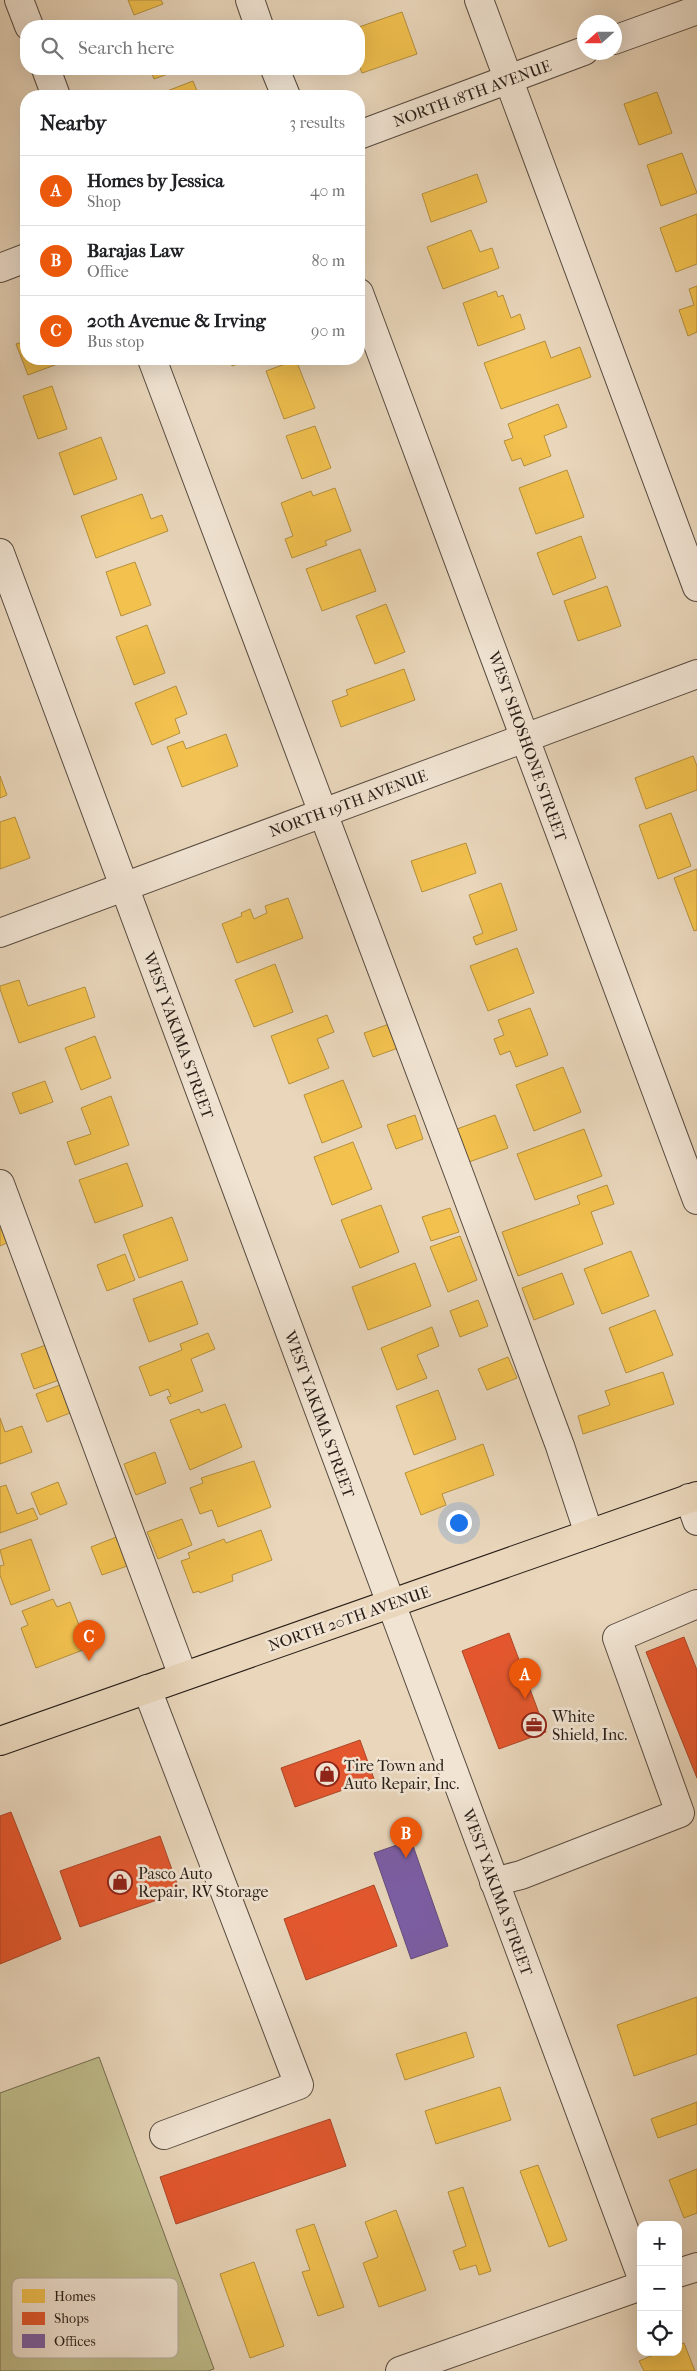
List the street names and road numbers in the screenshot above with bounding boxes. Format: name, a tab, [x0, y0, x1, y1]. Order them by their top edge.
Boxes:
street label: NORTH 18TH AVENUE	[390, 56, 554, 131]
street label: WEST SHOSHONE STREET	[484, 648, 571, 844]
street label: NORTH 19TH AVENUE	[266, 766, 430, 841]
street label: WEST YAKIMA STREET	[139, 948, 218, 1121]
street label: WEST YAKIMA STREET	[280, 1327, 359, 1500]
street label: NORTH 20TH AVENUE	[266, 1582, 433, 1655]
street label: WEST YAKIMA STREET	[458, 1805, 537, 1978]

